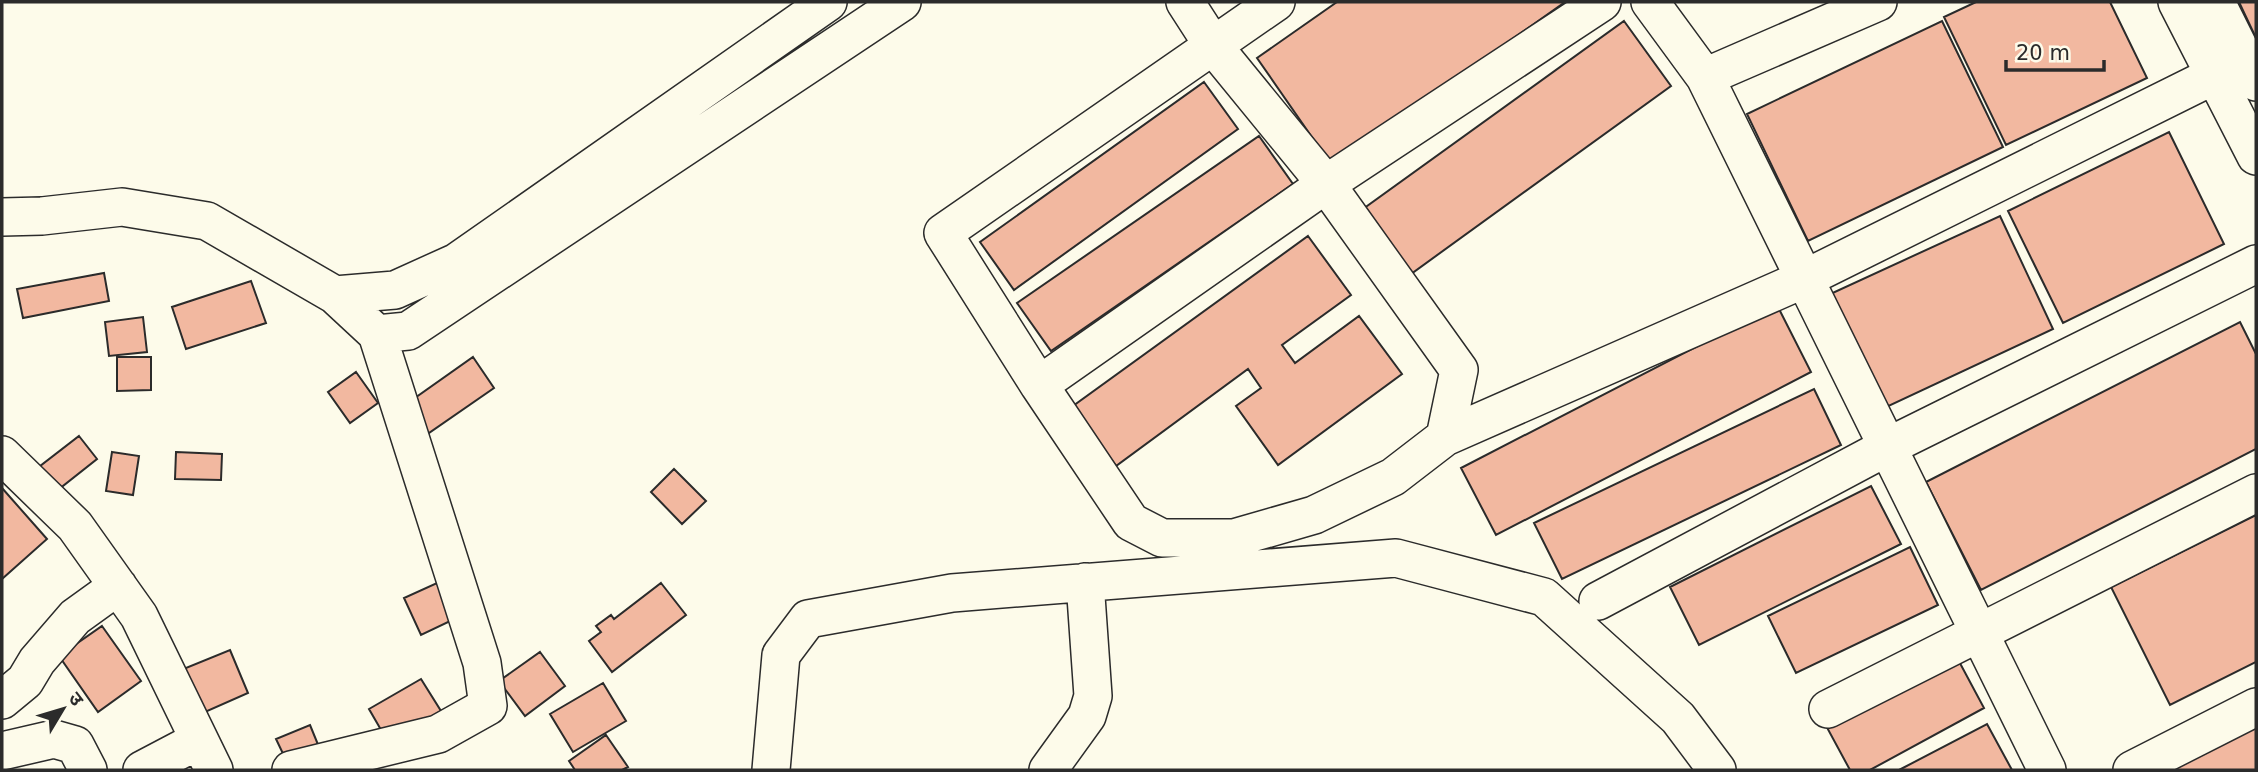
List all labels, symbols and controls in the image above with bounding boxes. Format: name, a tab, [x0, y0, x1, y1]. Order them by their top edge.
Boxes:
scale bar	[2006, 28, 2104, 72]
text: 20 m	[2016, 41, 2070, 65]
north arrow	[28, 674, 98, 744]
text: उ	[64, 687, 89, 710]

